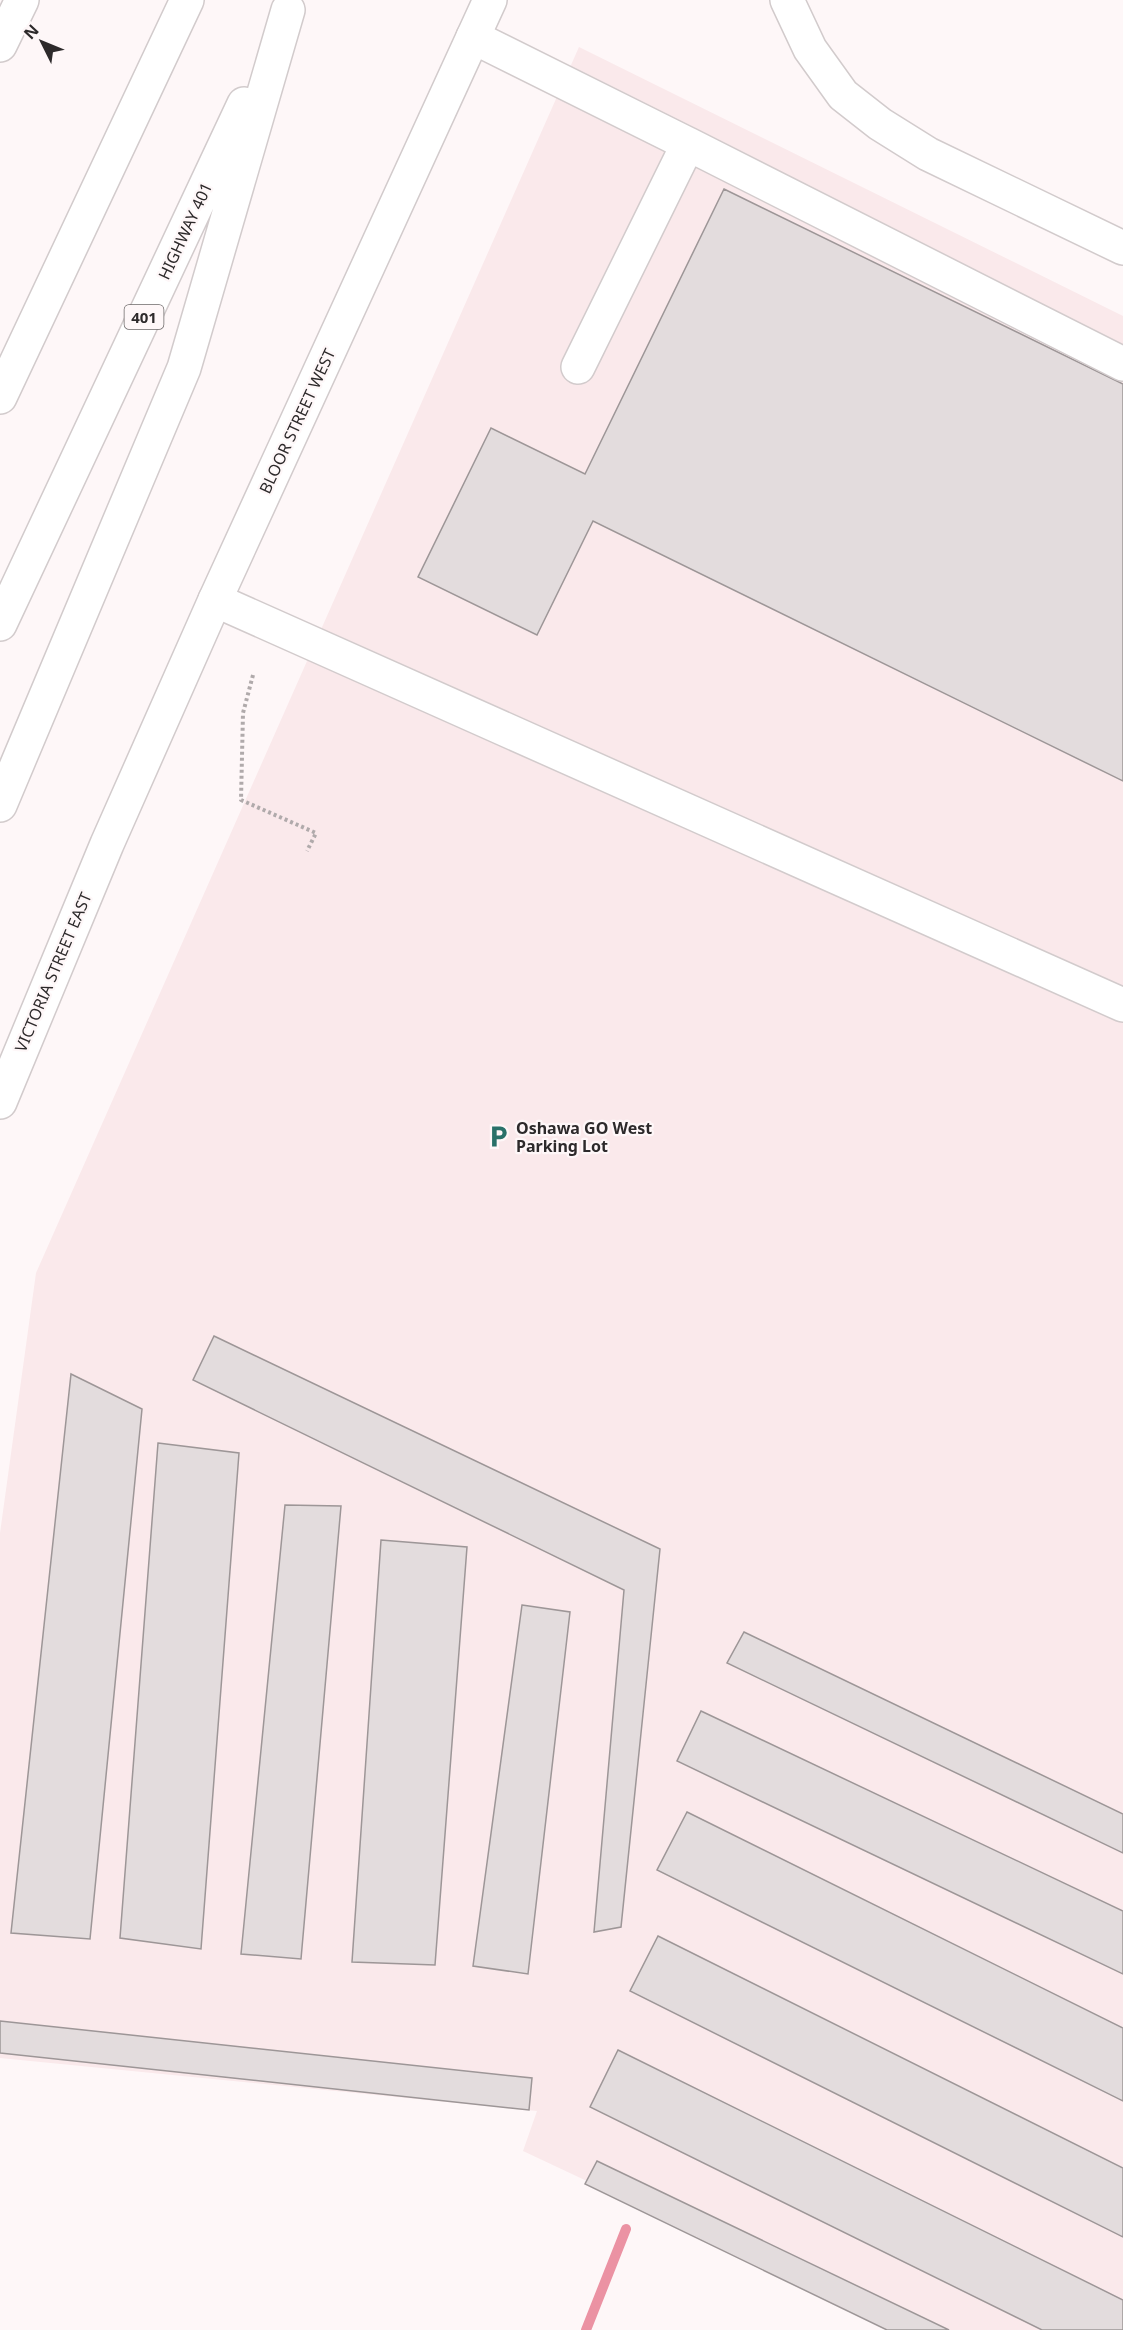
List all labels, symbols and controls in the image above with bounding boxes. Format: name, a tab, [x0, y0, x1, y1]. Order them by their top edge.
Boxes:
north arrow	[12, 12, 72, 72]
text: N	[19, 20, 44, 44]
street label: HIGHWAY 401	[153, 179, 217, 283]
road number: 401	[124, 305, 164, 329]
street label: BLOOR STREET WEST	[254, 345, 340, 497]
street label: VICTORIA STREET EAST	[9, 889, 97, 1055]
place label: Oshawa GO West Parking Lot	[516, 1117, 652, 1157]
parking icon: Oshawa GO West Parking Lot	[485, 1124, 511, 1150]

